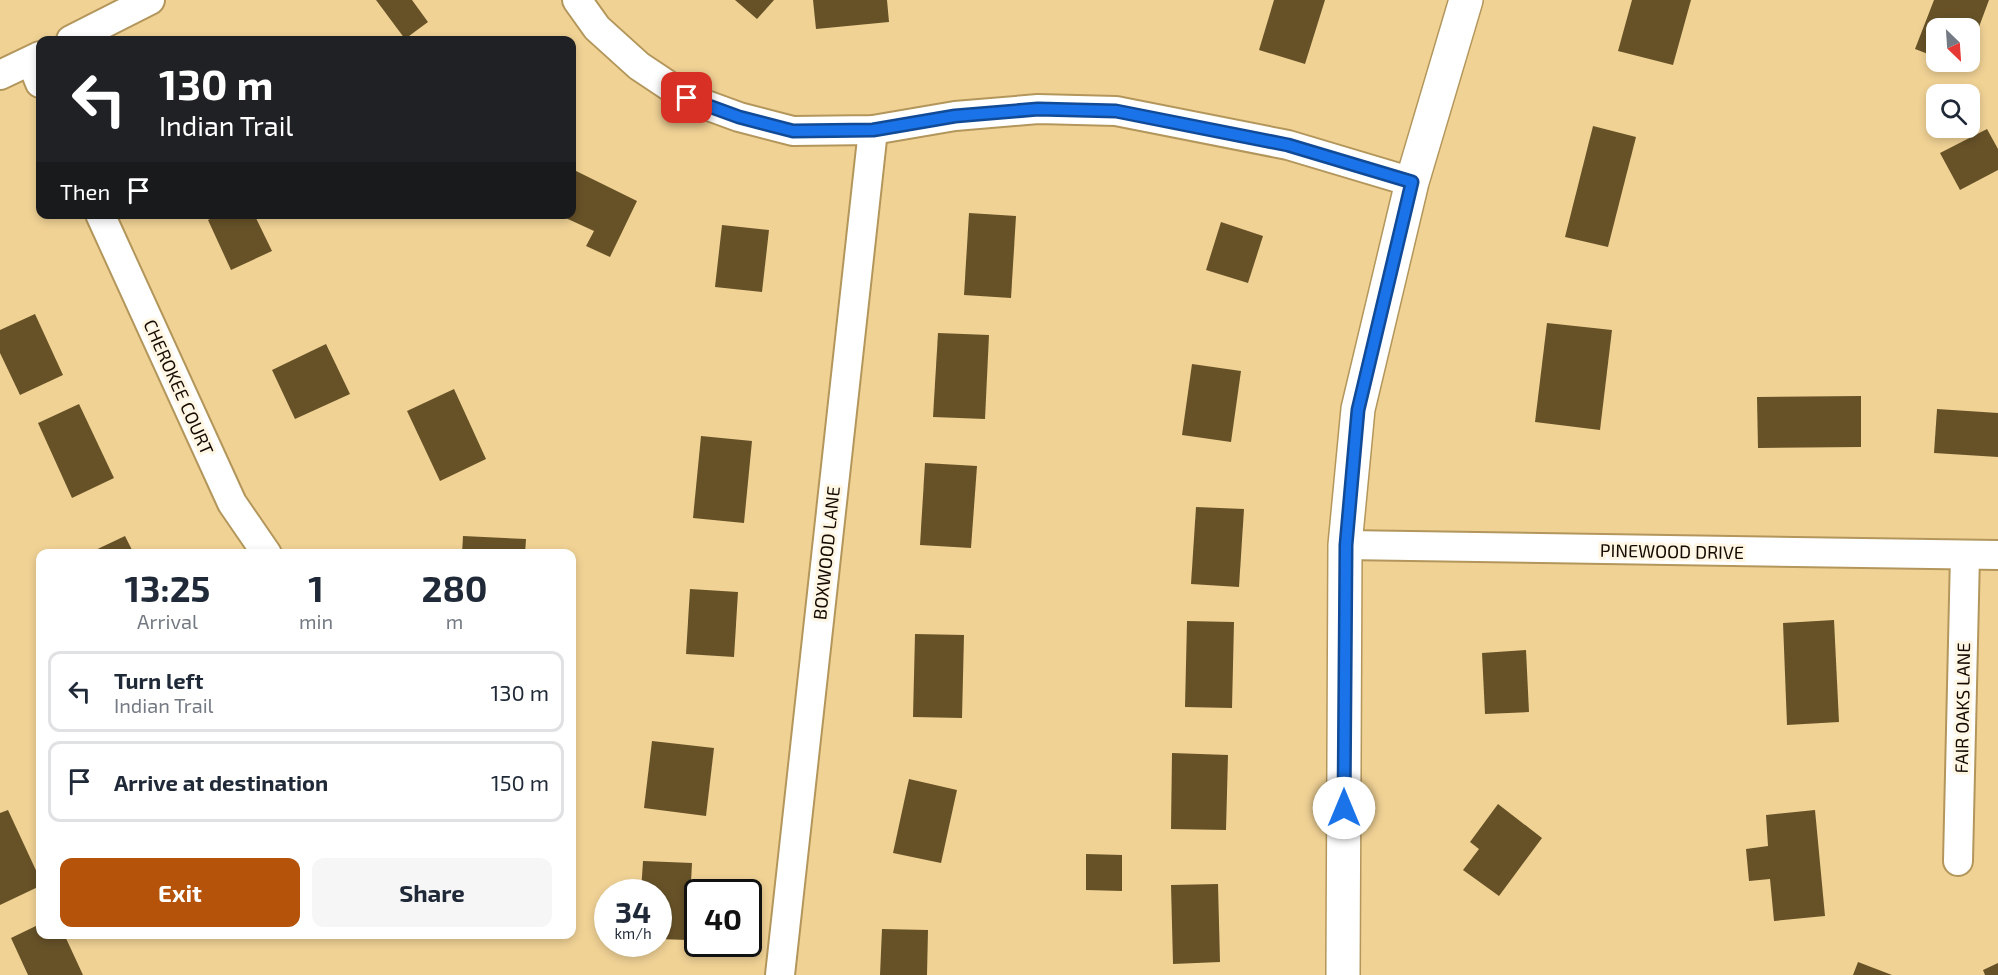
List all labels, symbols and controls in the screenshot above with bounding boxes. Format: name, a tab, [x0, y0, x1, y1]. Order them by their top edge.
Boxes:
north arrow	[1926, 18, 1980, 72]
map controls	[1926, 18, 1980, 138]
text: 130 m	[159, 58, 274, 108]
icon: left	[60, 60, 138, 138]
pin	[661, 72, 712, 123]
icon: arrive	[670, 81, 703, 114]
button: search	[1926, 84, 1980, 138]
text: Indian Trail	[159, 109, 293, 141]
icon: arrive	[122, 174, 155, 207]
text: Then	[60, 178, 110, 204]
street label: CHEROKEE COURT	[139, 316, 219, 459]
street label: BOXWOOD LANE	[808, 485, 844, 621]
street label: PINEWOOD DRIVE	[1600, 539, 1744, 563]
text: 13:25	[124, 566, 210, 609]
text: 1	[308, 566, 324, 609]
text: 280	[421, 566, 488, 609]
text: Arrival	[137, 609, 198, 633]
text: min	[299, 609, 333, 633]
text: m	[446, 609, 463, 633]
street label: FAIR OAKS LANE	[1950, 642, 1974, 774]
text: Turn left	[114, 667, 203, 693]
icon: left	[63, 675, 96, 708]
text: 130 m	[491, 679, 549, 705]
text: Indian Trail	[114, 693, 214, 717]
icon: arrive	[63, 765, 96, 798]
text: Arrive at destination	[114, 769, 328, 795]
text: 150 m	[491, 769, 549, 795]
position arrow	[1312, 776, 1376, 840]
button: Exit	[60, 858, 300, 927]
button: Share	[312, 858, 552, 927]
speed limit sign: 40	[684, 879, 762, 957]
text: 34	[615, 893, 651, 929]
text: km/h	[614, 924, 652, 942]

